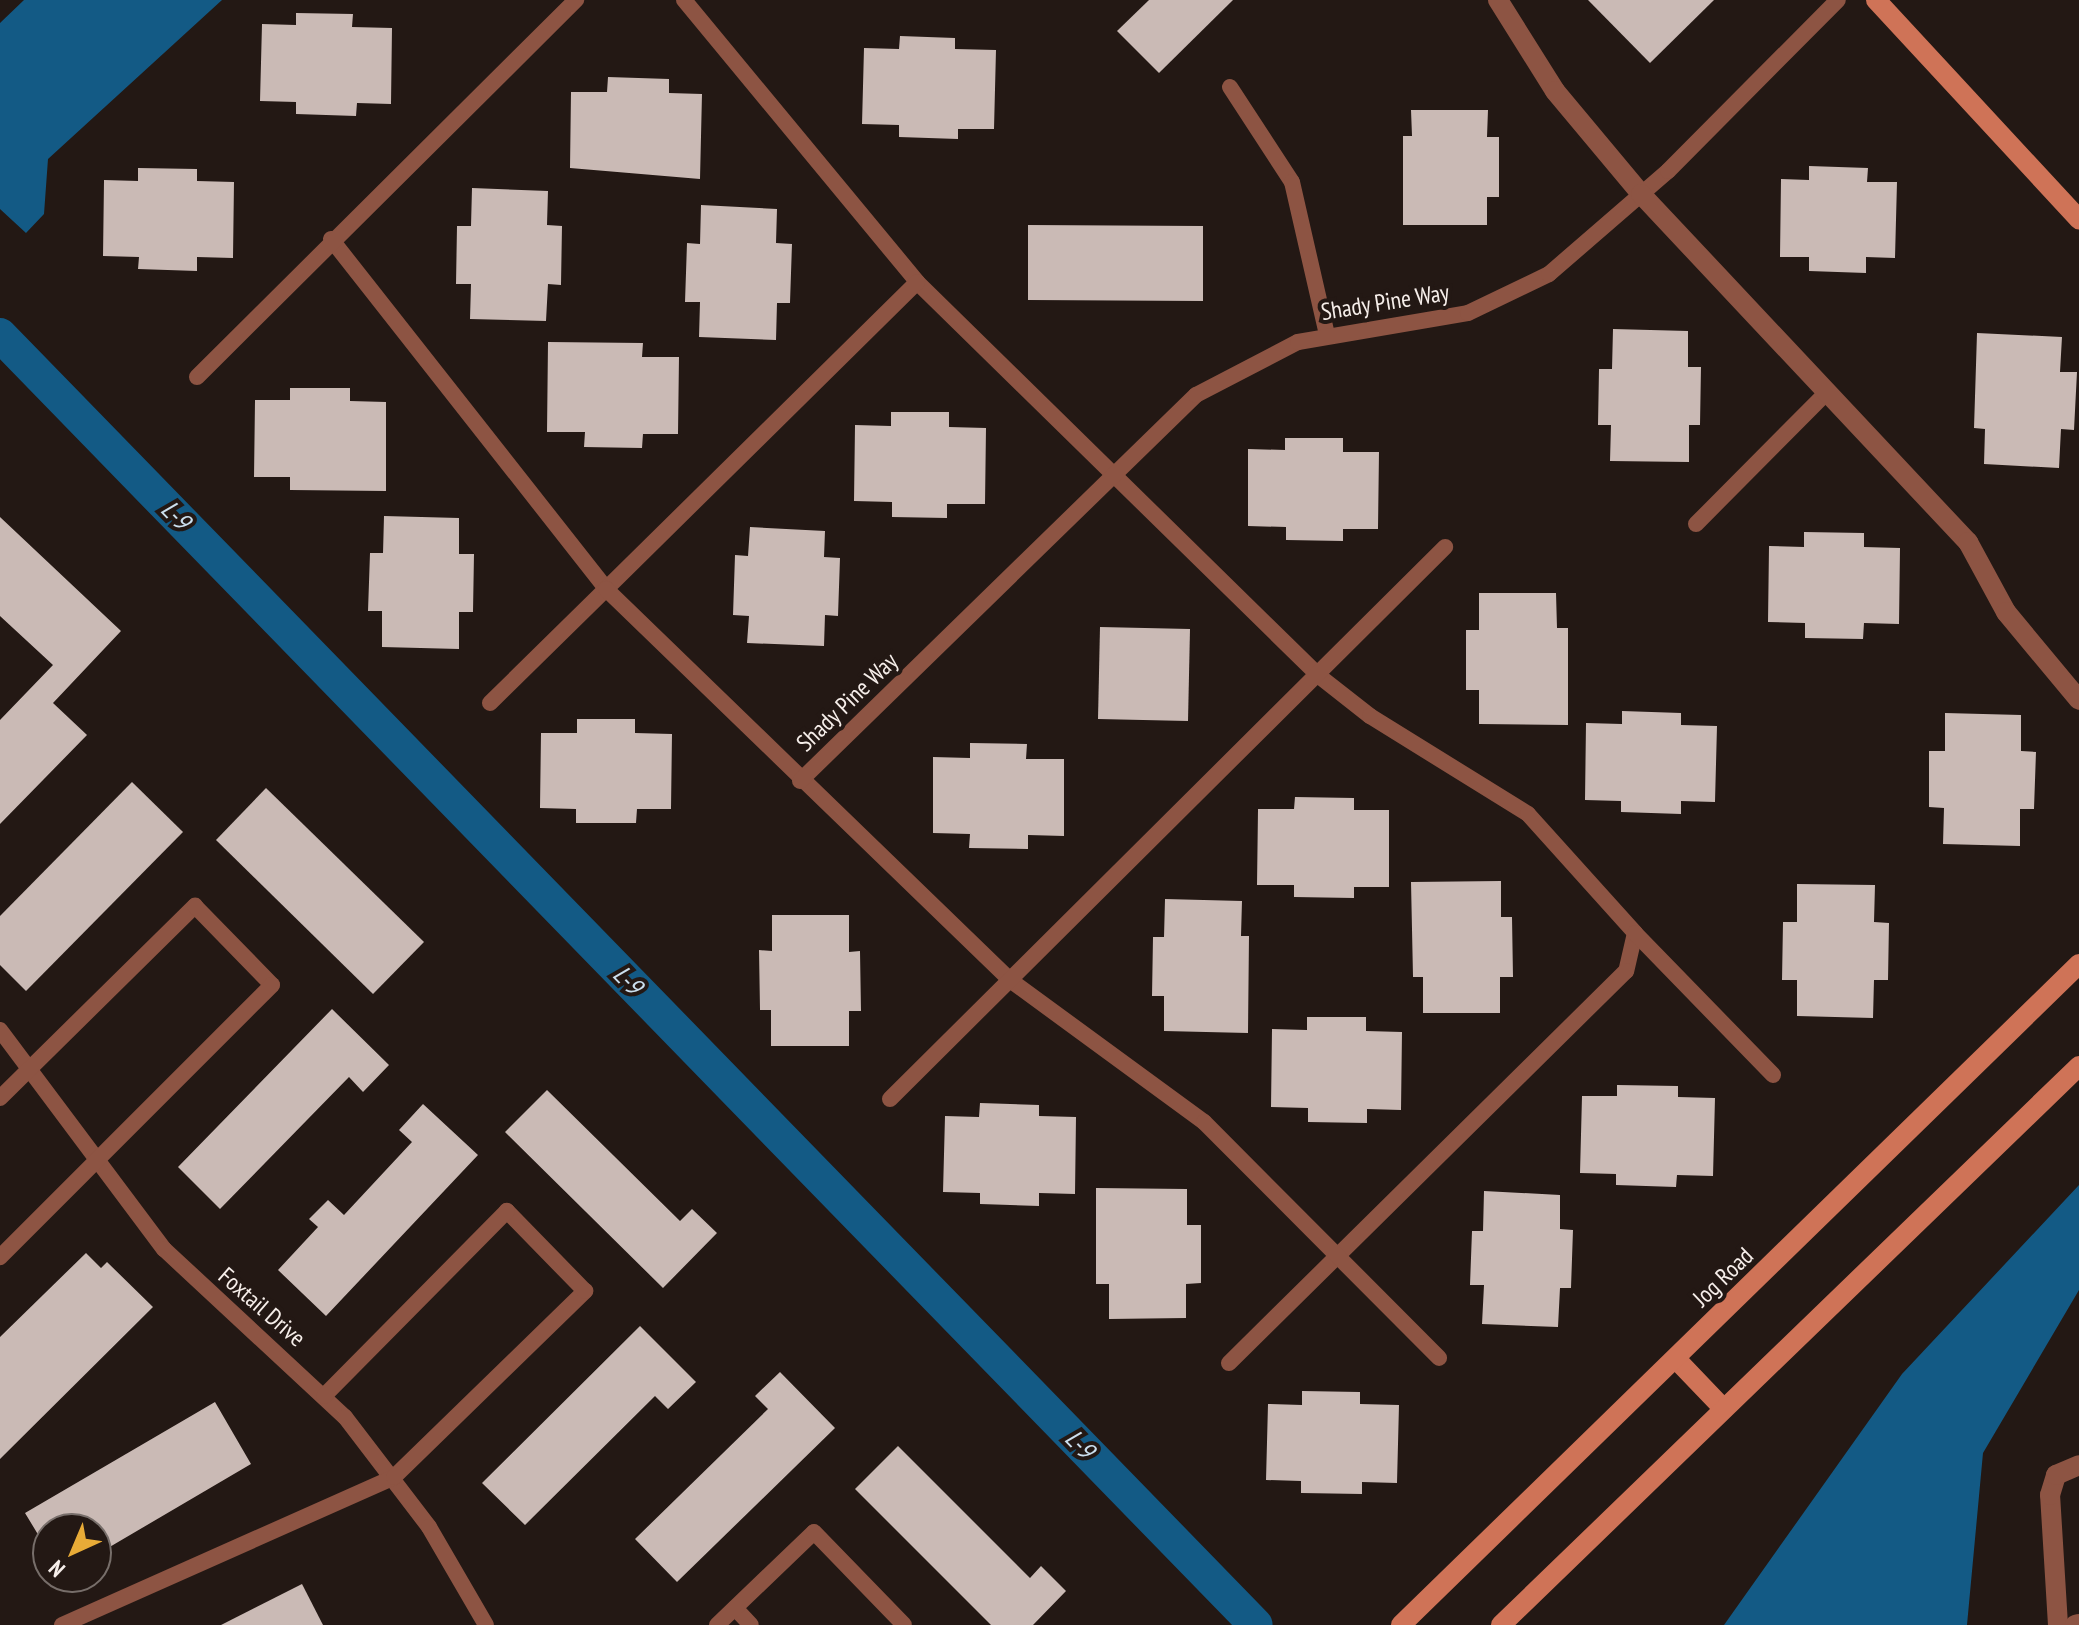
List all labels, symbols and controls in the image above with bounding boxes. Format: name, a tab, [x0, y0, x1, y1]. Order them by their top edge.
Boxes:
street label: Shady Pine Way	[1318, 278, 1452, 326]
water label: L-9	[155, 494, 197, 536]
street label: Shady Pine Way	[790, 646, 904, 758]
water label: L-9	[607, 959, 649, 1001]
street label: Jog Road	[1687, 1241, 1759, 1313]
street label: Foxtail Drive	[213, 1262, 311, 1352]
water label: L-9	[1059, 1423, 1101, 1465]
north arrow	[32, 1513, 112, 1593]
text: N	[43, 1555, 71, 1583]

